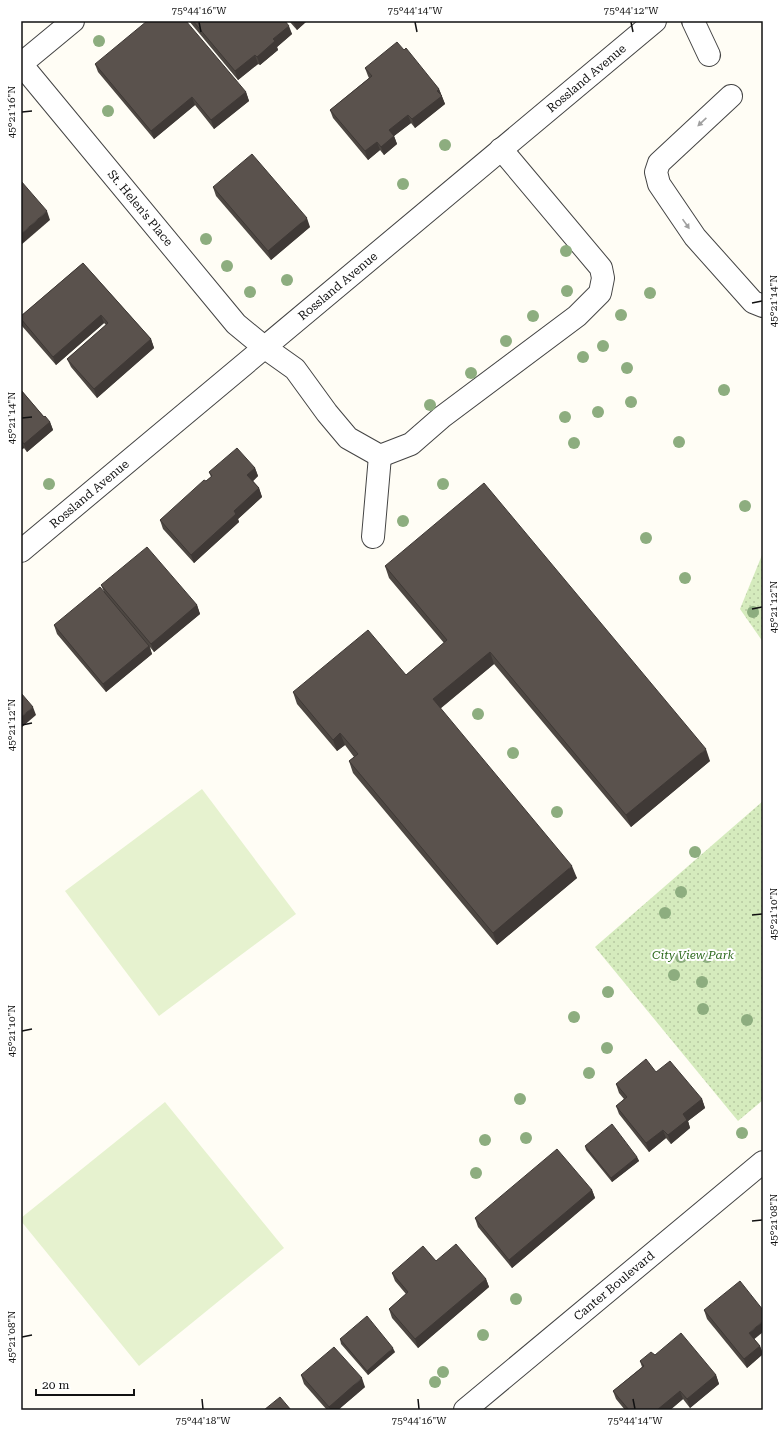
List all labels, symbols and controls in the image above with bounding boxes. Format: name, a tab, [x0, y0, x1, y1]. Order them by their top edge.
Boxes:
text: 75°44'16"W	[172, 5, 227, 16]
text: 75°44'14"W	[388, 5, 443, 16]
text: 75°44'12"W	[604, 5, 659, 16]
street label: Rossland Avenue	[544, 41, 629, 115]
text: 45°21'16"N	[6, 86, 17, 138]
one-way arrow	[697, 117, 707, 127]
street label: St. Helen's Place	[105, 167, 176, 249]
one-way arrow	[682, 219, 690, 229]
street label: Rossland Avenue	[296, 249, 381, 323]
text: 45°21'14"N	[768, 275, 779, 327]
text: 45°21'14"N	[6, 392, 17, 444]
street label: Rossland Avenue	[47, 457, 132, 531]
text: 45°21'12"N	[768, 581, 779, 633]
text: 45°21'12"N	[6, 699, 17, 751]
text: 45°21'10"N	[768, 888, 779, 940]
park label: City View Park	[652, 948, 735, 962]
text: 45°21'10"N	[6, 1005, 17, 1057]
text: 45°21'08"N	[768, 1194, 779, 1246]
street label: Canter Boulevard	[571, 1248, 658, 1323]
text: 45°21'08"N	[6, 1311, 17, 1363]
scale bar	[36, 1371, 134, 1397]
text: 20 m	[42, 1378, 69, 1392]
text: 75°44'18"W	[176, 1415, 231, 1426]
text: 75°44'16"W	[392, 1415, 447, 1426]
text: 75°44'14"W	[608, 1415, 663, 1426]

